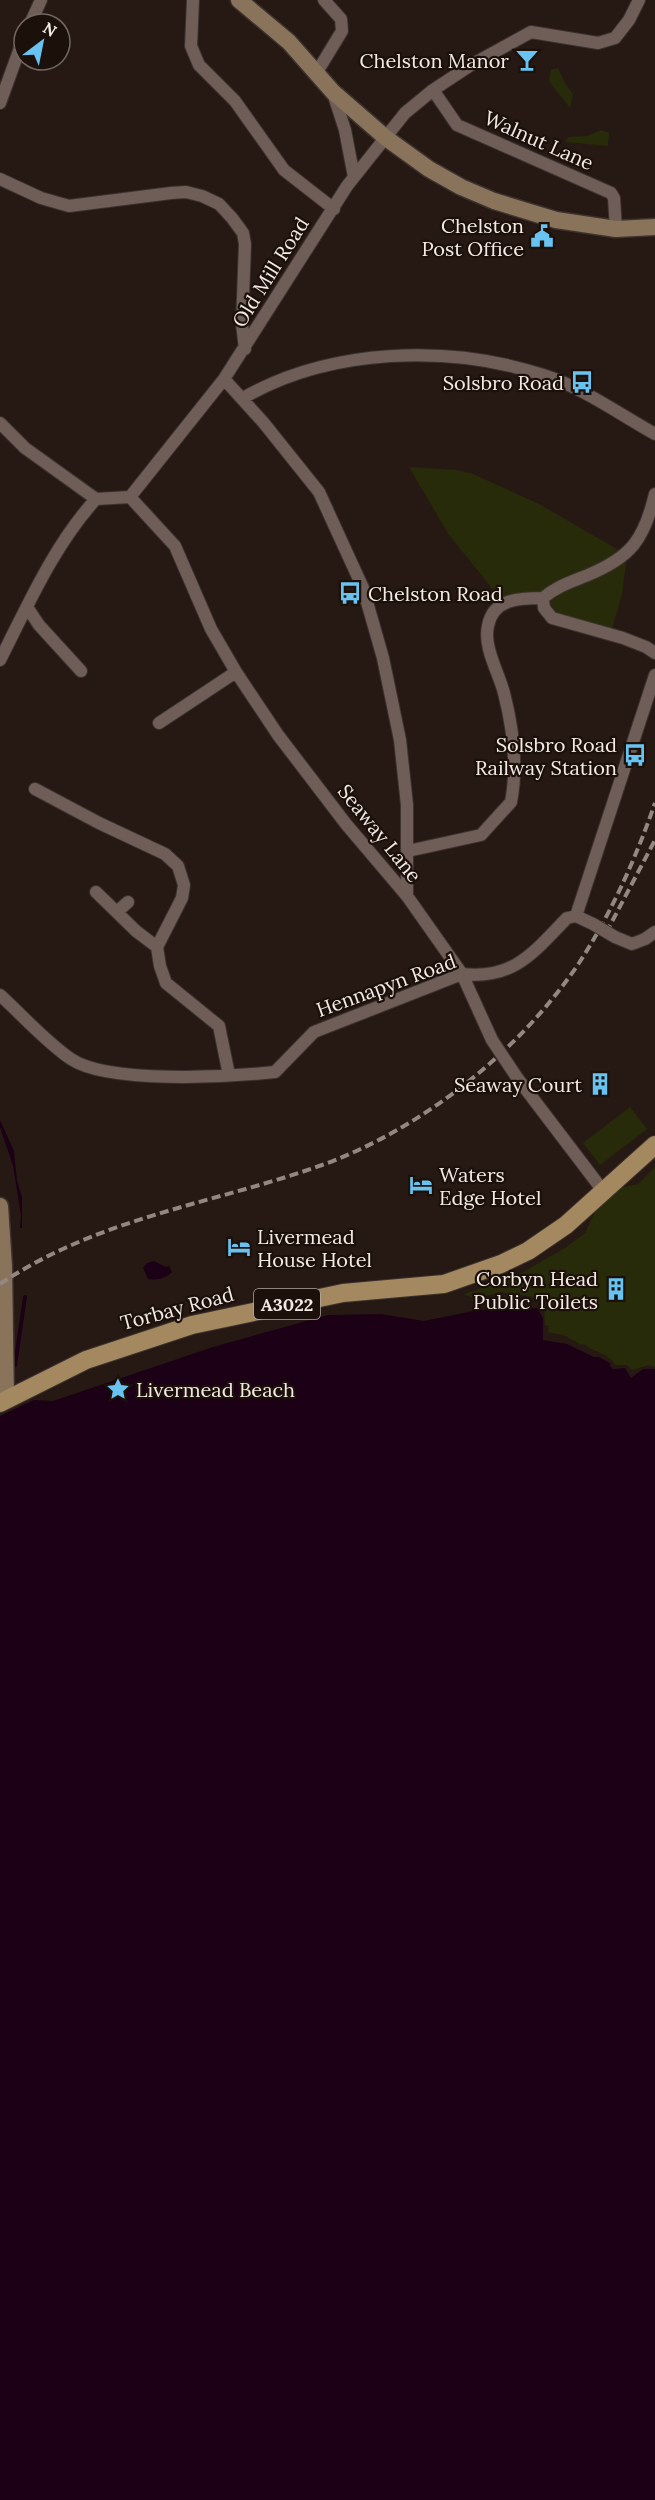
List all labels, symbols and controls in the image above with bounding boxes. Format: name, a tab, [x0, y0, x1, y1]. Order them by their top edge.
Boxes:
north arrow	[12, 12, 72, 72]
text: N	[39, 18, 60, 41]
bar icon: Chelston Manor	[514, 47, 540, 73]
place label: Chelston Manor	[359, 48, 509, 73]
street label: Walnut Lane	[480, 105, 598, 175]
street label: Old Mill Road	[226, 212, 314, 332]
place label: Chelston Post Office	[421, 213, 524, 261]
public building icon: Chelston Post Office	[529, 223, 555, 249]
bus stop icon: Solsbro Road	[569, 369, 595, 395]
place label: Solsbro Road	[443, 370, 564, 395]
bus stop icon: Chelston Road	[337, 580, 363, 606]
place label: Chelston Road	[368, 581, 503, 606]
place label: Solsbro Road Railway Station	[475, 732, 617, 780]
bus stop icon: Solsbro Road Railway Station	[622, 742, 648, 768]
street label: Seaway Lane	[333, 779, 427, 887]
street label: Hennapyn Road	[313, 948, 459, 1022]
building icon: Seaway Court	[587, 1071, 613, 1097]
place label: Seaway Court	[454, 1072, 582, 1097]
place label: Waters Edge Hotel	[439, 1162, 541, 1210]
hotel icon: Waters Edge Hotel	[408, 1172, 434, 1198]
place label: Livermead House Hotel	[257, 1224, 372, 1272]
hotel icon: Livermead House Hotel	[226, 1234, 252, 1260]
place label: Corbyn Head Public Toilets	[473, 1266, 598, 1314]
building icon: Corbyn Head Public Toilets	[603, 1276, 629, 1302]
street label: Torbay Road	[118, 1281, 236, 1335]
road number: A3022	[254, 1289, 320, 1319]
place icon: Livermead Beach	[105, 1376, 131, 1402]
place label: Livermead Beach	[136, 1377, 295, 1402]

